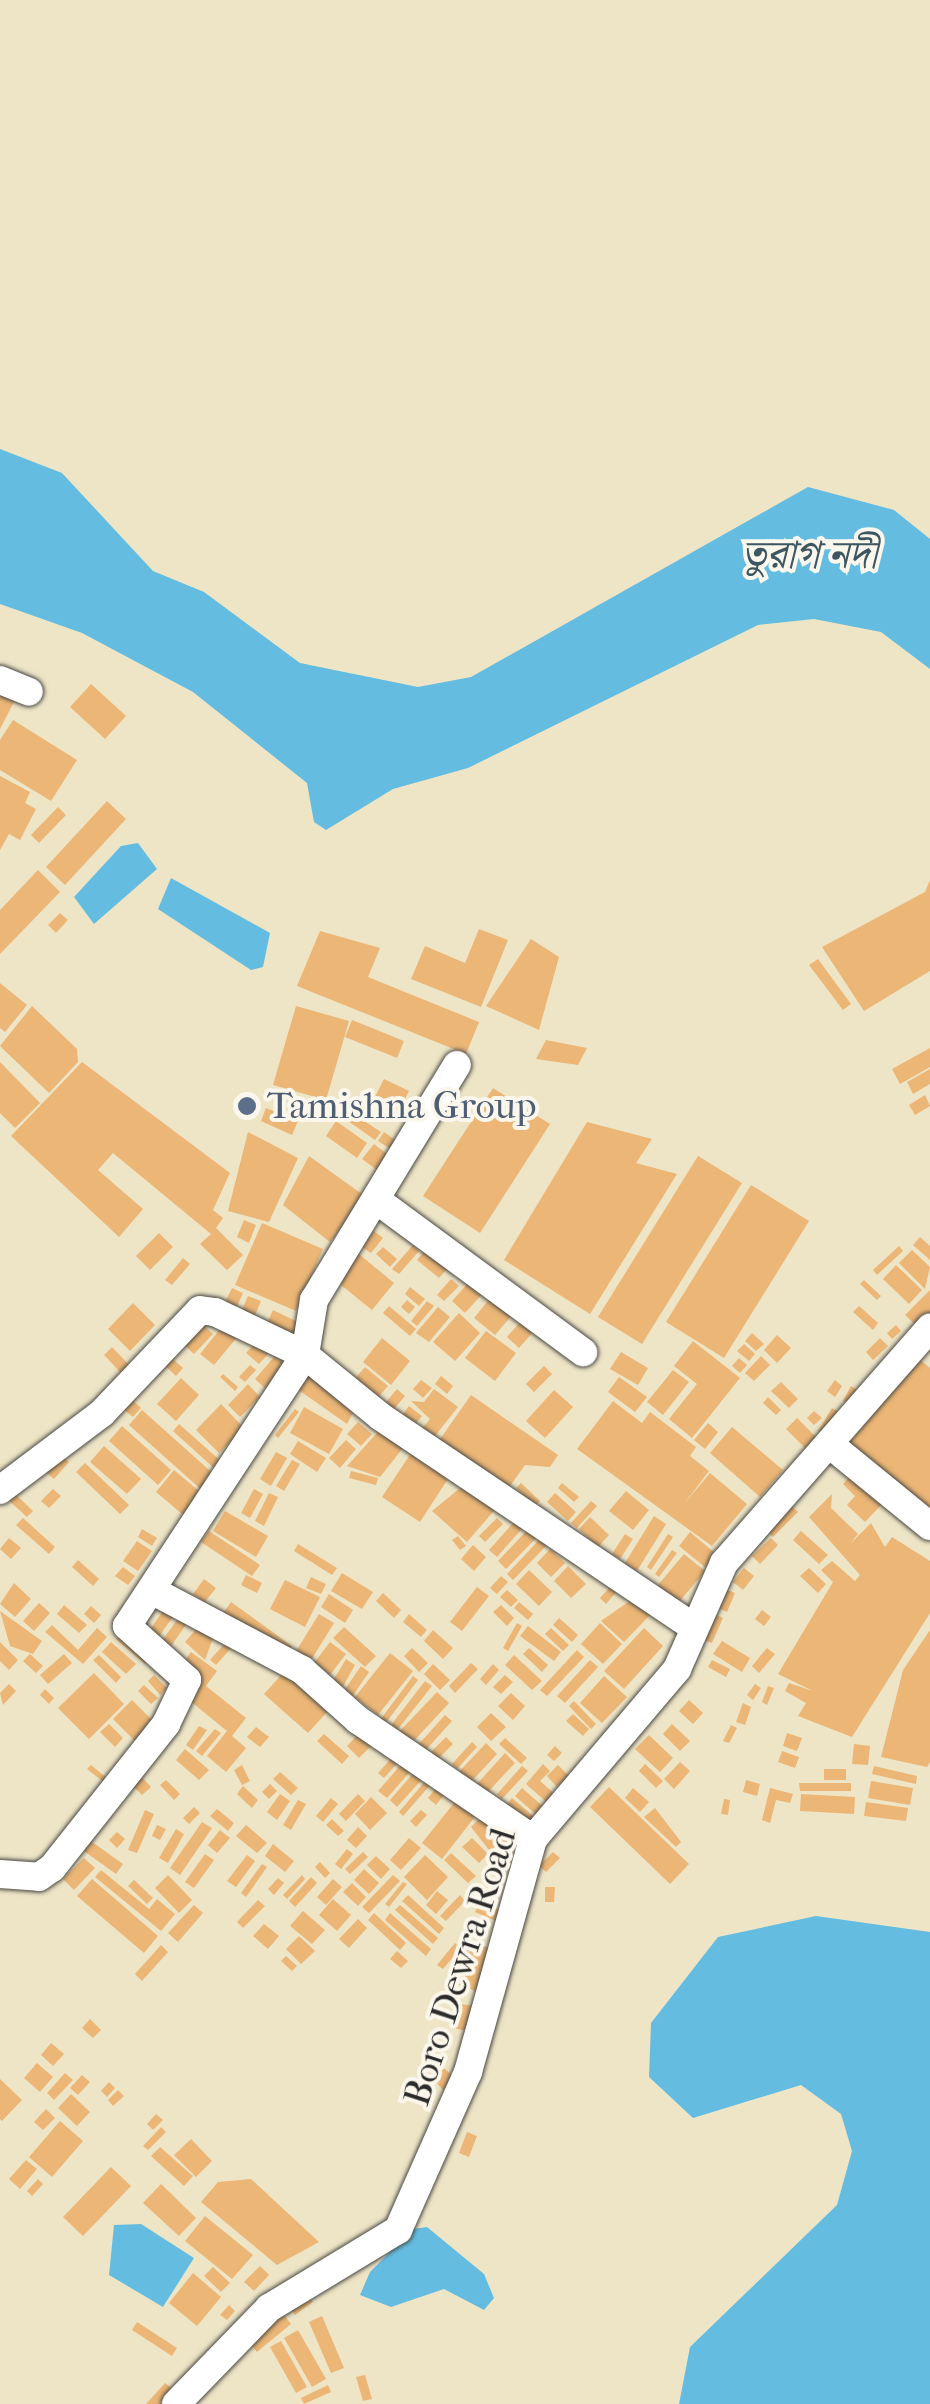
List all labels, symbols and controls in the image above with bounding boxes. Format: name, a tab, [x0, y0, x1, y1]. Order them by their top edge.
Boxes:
water label: তুরাগ নদী	[741, 531, 877, 579]
place label: Tamishna Group	[267, 1083, 537, 1129]
marker: Tamishna Group	[236, 1095, 258, 1117]
street label: Boro Dewra Road	[394, 1822, 526, 2112]

